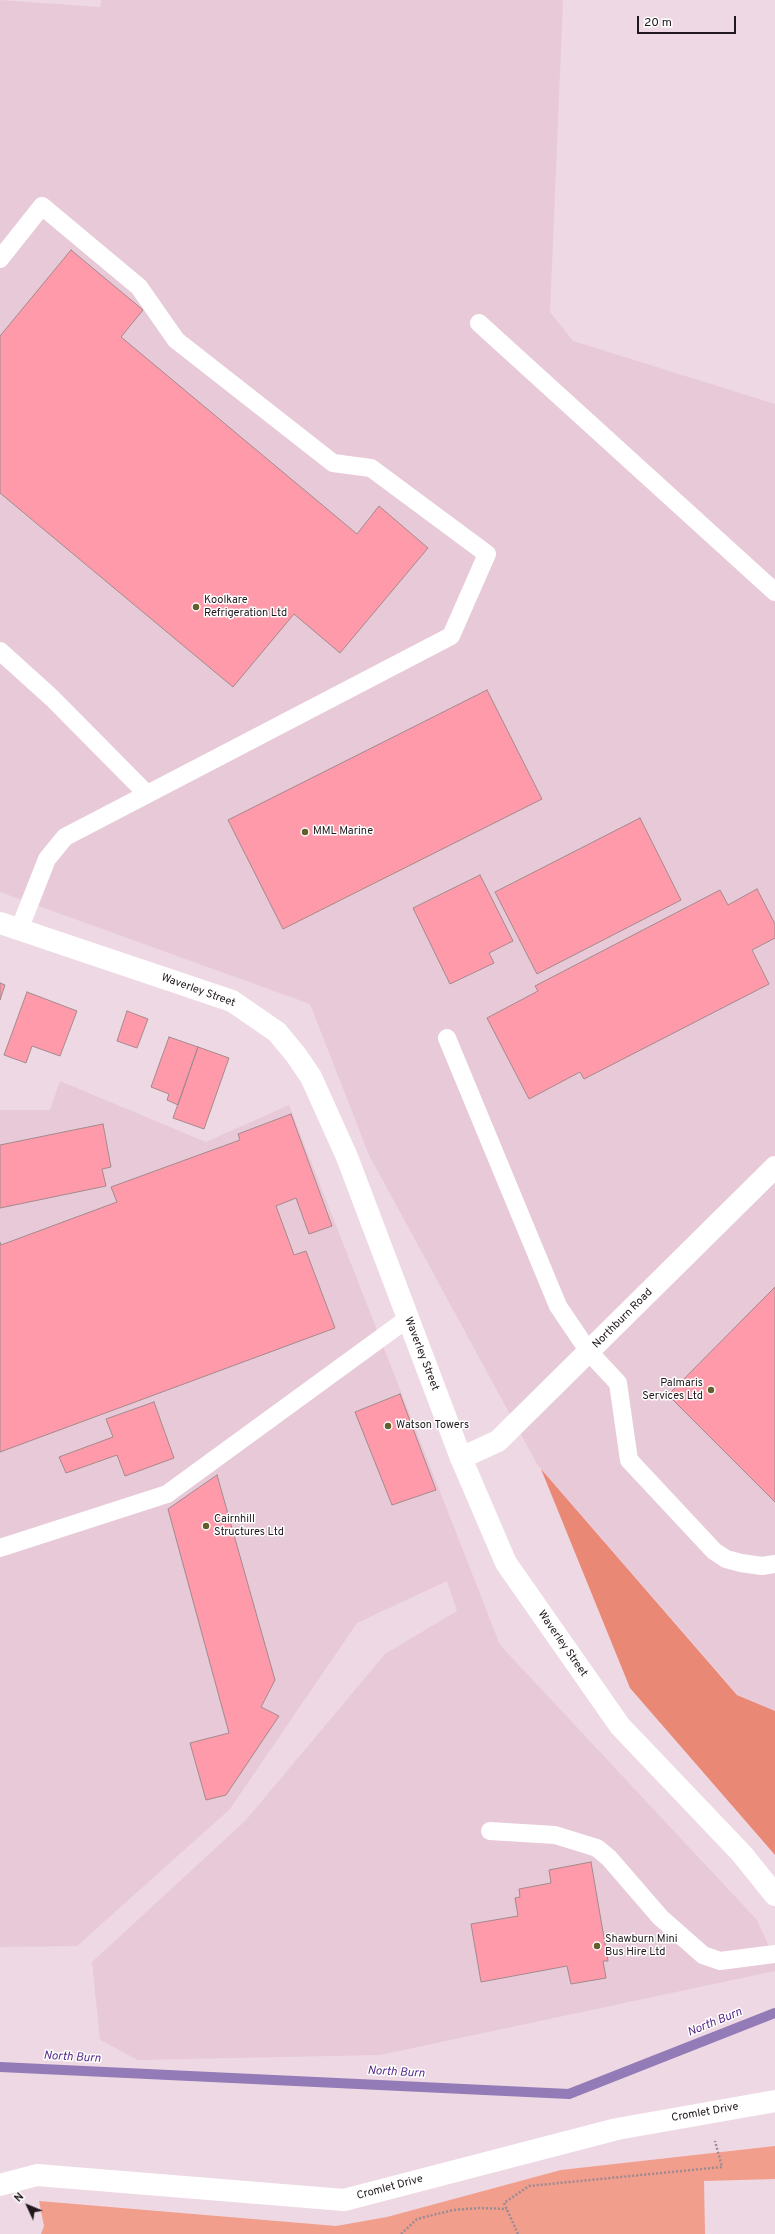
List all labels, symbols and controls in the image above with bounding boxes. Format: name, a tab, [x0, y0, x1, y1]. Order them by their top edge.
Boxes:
scale bar	[639, 8, 738, 34]
text: 20 m	[644, 15, 672, 31]
place label: Koolkare Refrigeration Ltd	[204, 594, 287, 620]
marker: Koolkare Refrigeration Ltd	[191, 602, 201, 612]
place label: MML Marine	[313, 825, 373, 839]
marker: MML Marine	[300, 827, 310, 837]
street label: Waverley Street	[159, 971, 237, 1011]
street label: Northburn Road	[590, 1286, 656, 1352]
street label: Waverley Street	[401, 1315, 441, 1393]
place label: Palmaris Services Ltd	[642, 1377, 703, 1403]
marker: Palmaris Services Ltd	[706, 1385, 716, 1395]
place label: Watson Towers	[396, 1419, 469, 1433]
marker: Watson Towers	[383, 1421, 393, 1431]
place label: Cairnhill Structures Ltd	[214, 1513, 284, 1539]
marker: Cairnhill Structures Ltd	[201, 1521, 211, 1531]
street label: Waverley Street	[534, 1608, 590, 1680]
place label: Shawburn Mini Bus Hire Ltd	[605, 1933, 677, 1959]
marker: Shawburn Mini Bus Hire Ltd	[592, 1941, 602, 1951]
water label: North Burn	[686, 2006, 744, 2040]
water label: North Burn	[43, 2049, 101, 2067]
water label: North Burn	[367, 2064, 425, 2082]
street label: Cromlet Drive	[670, 2101, 740, 2125]
street label: Cromlet Drive	[355, 2173, 425, 2203]
north arrow	[8, 2186, 48, 2226]
text: N	[12, 2190, 27, 2205]

